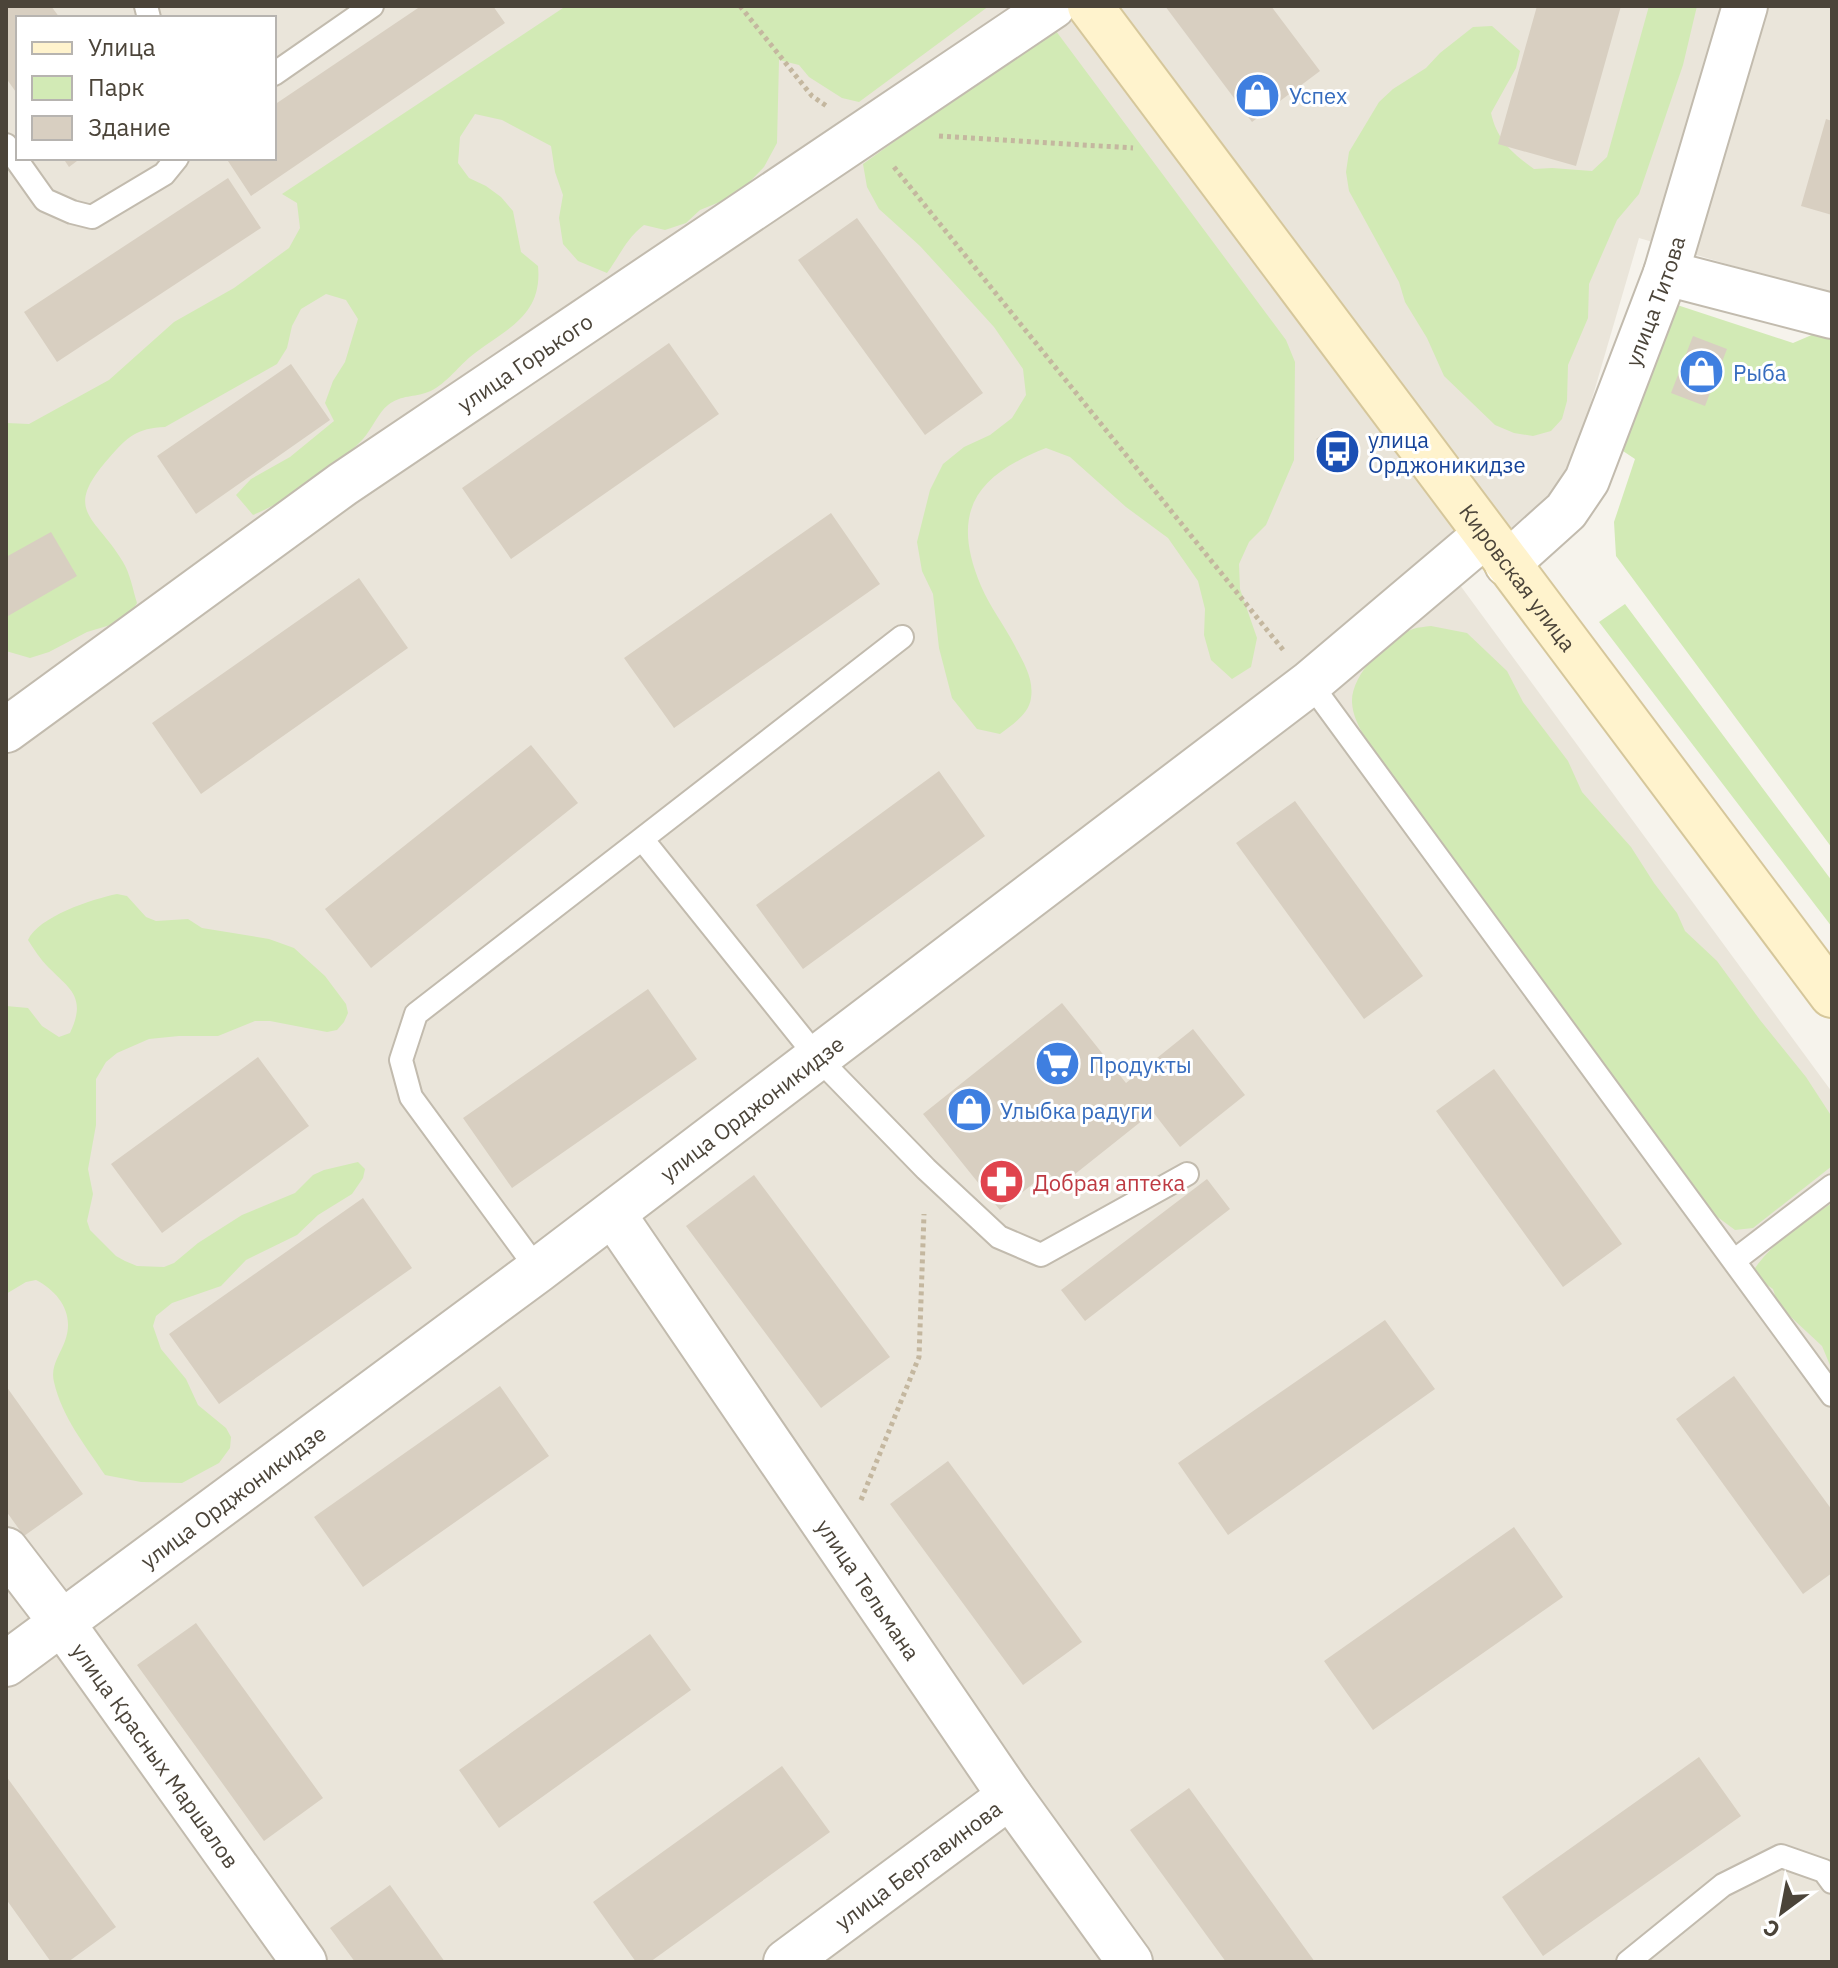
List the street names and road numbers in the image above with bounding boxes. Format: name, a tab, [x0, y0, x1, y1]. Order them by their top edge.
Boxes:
street label: улица Титова	[1617, 232, 1691, 371]
street label: улица Горького	[451, 306, 598, 418]
street label: Кировская улица	[1454, 497, 1583, 657]
street label: улица Орджоникидзе	[654, 1029, 849, 1187]
street label: улица Орджоникидзе	[134, 1418, 331, 1574]
street label: улица Тельмана	[810, 1513, 927, 1666]
street label: улица Красных Маршалов	[66, 1636, 247, 1873]
street label: улица Бергавинова	[829, 1793, 1007, 1936]

